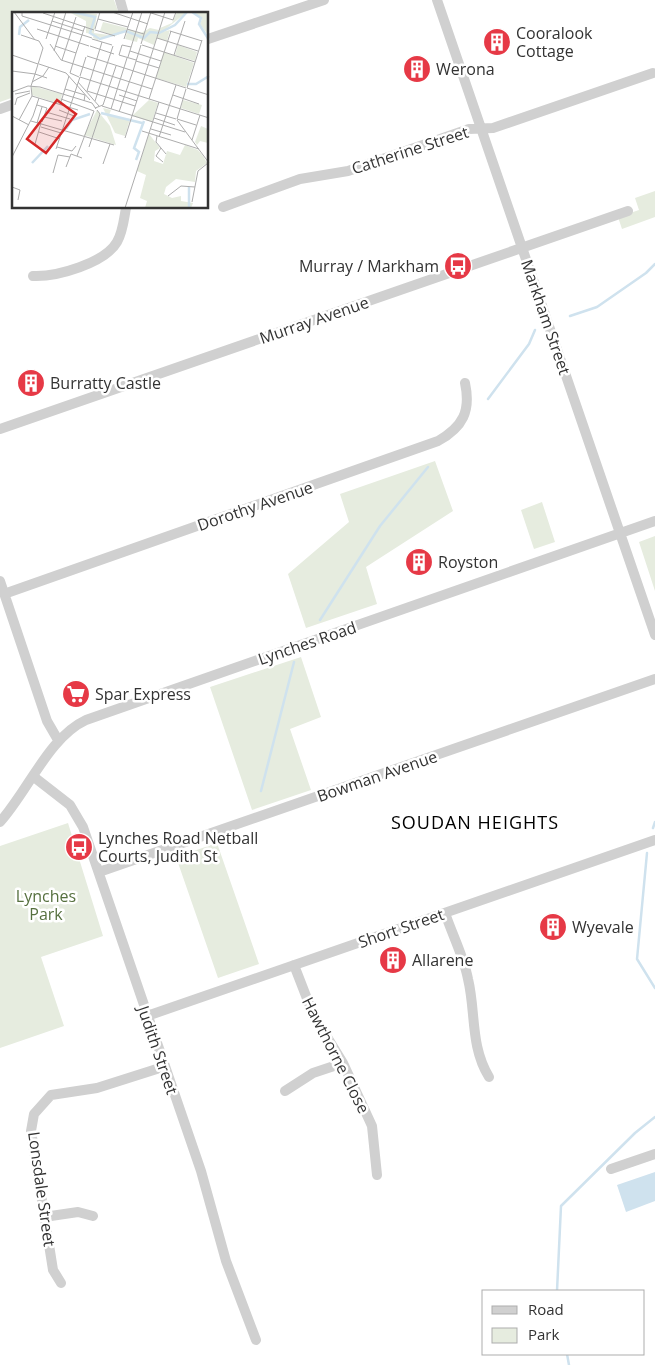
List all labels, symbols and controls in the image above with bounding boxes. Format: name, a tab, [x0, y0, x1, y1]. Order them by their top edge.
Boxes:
inset map	[12, 12, 209, 209]
place label: Cooralook Cottage	[516, 22, 593, 62]
building icon: Cooralook Cottage	[482, 27, 512, 57]
building icon: Werona	[402, 54, 432, 84]
place label: Werona	[436, 58, 495, 80]
street label: Catherine Street	[349, 121, 472, 179]
bus stop icon: Murray / Markham	[443, 251, 473, 281]
place label: Murray / Markham	[299, 255, 439, 277]
street label: Markham Street	[516, 256, 576, 378]
street label: Murray Avenue	[257, 291, 372, 349]
building icon: Burratty Castle	[16, 368, 46, 398]
place label: Burratty Castle	[50, 372, 161, 394]
street label: Dorothy Avenue	[194, 476, 316, 536]
building icon: Royston	[404, 547, 434, 577]
place label: Royston	[438, 551, 498, 573]
street label: Lynches Road	[255, 616, 359, 670]
supermarket icon: Spar Express	[61, 679, 91, 709]
place label: Spar Express	[95, 683, 191, 705]
street label: Bowman Avenue	[314, 745, 440, 807]
district label: SOUDAN HEIGHTS	[391, 810, 559, 834]
place label: Lynches Road Netball Courts, Judith St	[98, 827, 258, 867]
bus stop icon: Lynches Road Netball Courts, Judith St	[64, 832, 94, 862]
park label: Lynches Park	[16, 885, 76, 925]
street label: Short Street	[355, 903, 447, 953]
building icon: Wyevale	[538, 912, 568, 942]
place label: Wyevale	[572, 916, 634, 938]
building icon: Allarene	[378, 945, 408, 975]
place label: Allarene	[412, 949, 473, 971]
street label: Hawthorne Close	[297, 993, 375, 1117]
street label: Judith Street	[132, 1001, 184, 1097]
street label: Lonsdale Street	[23, 1130, 61, 1248]
legend	[482, 1290, 645, 1355]
text: Road	[528, 1299, 564, 1319]
text: Park	[528, 1324, 559, 1344]

